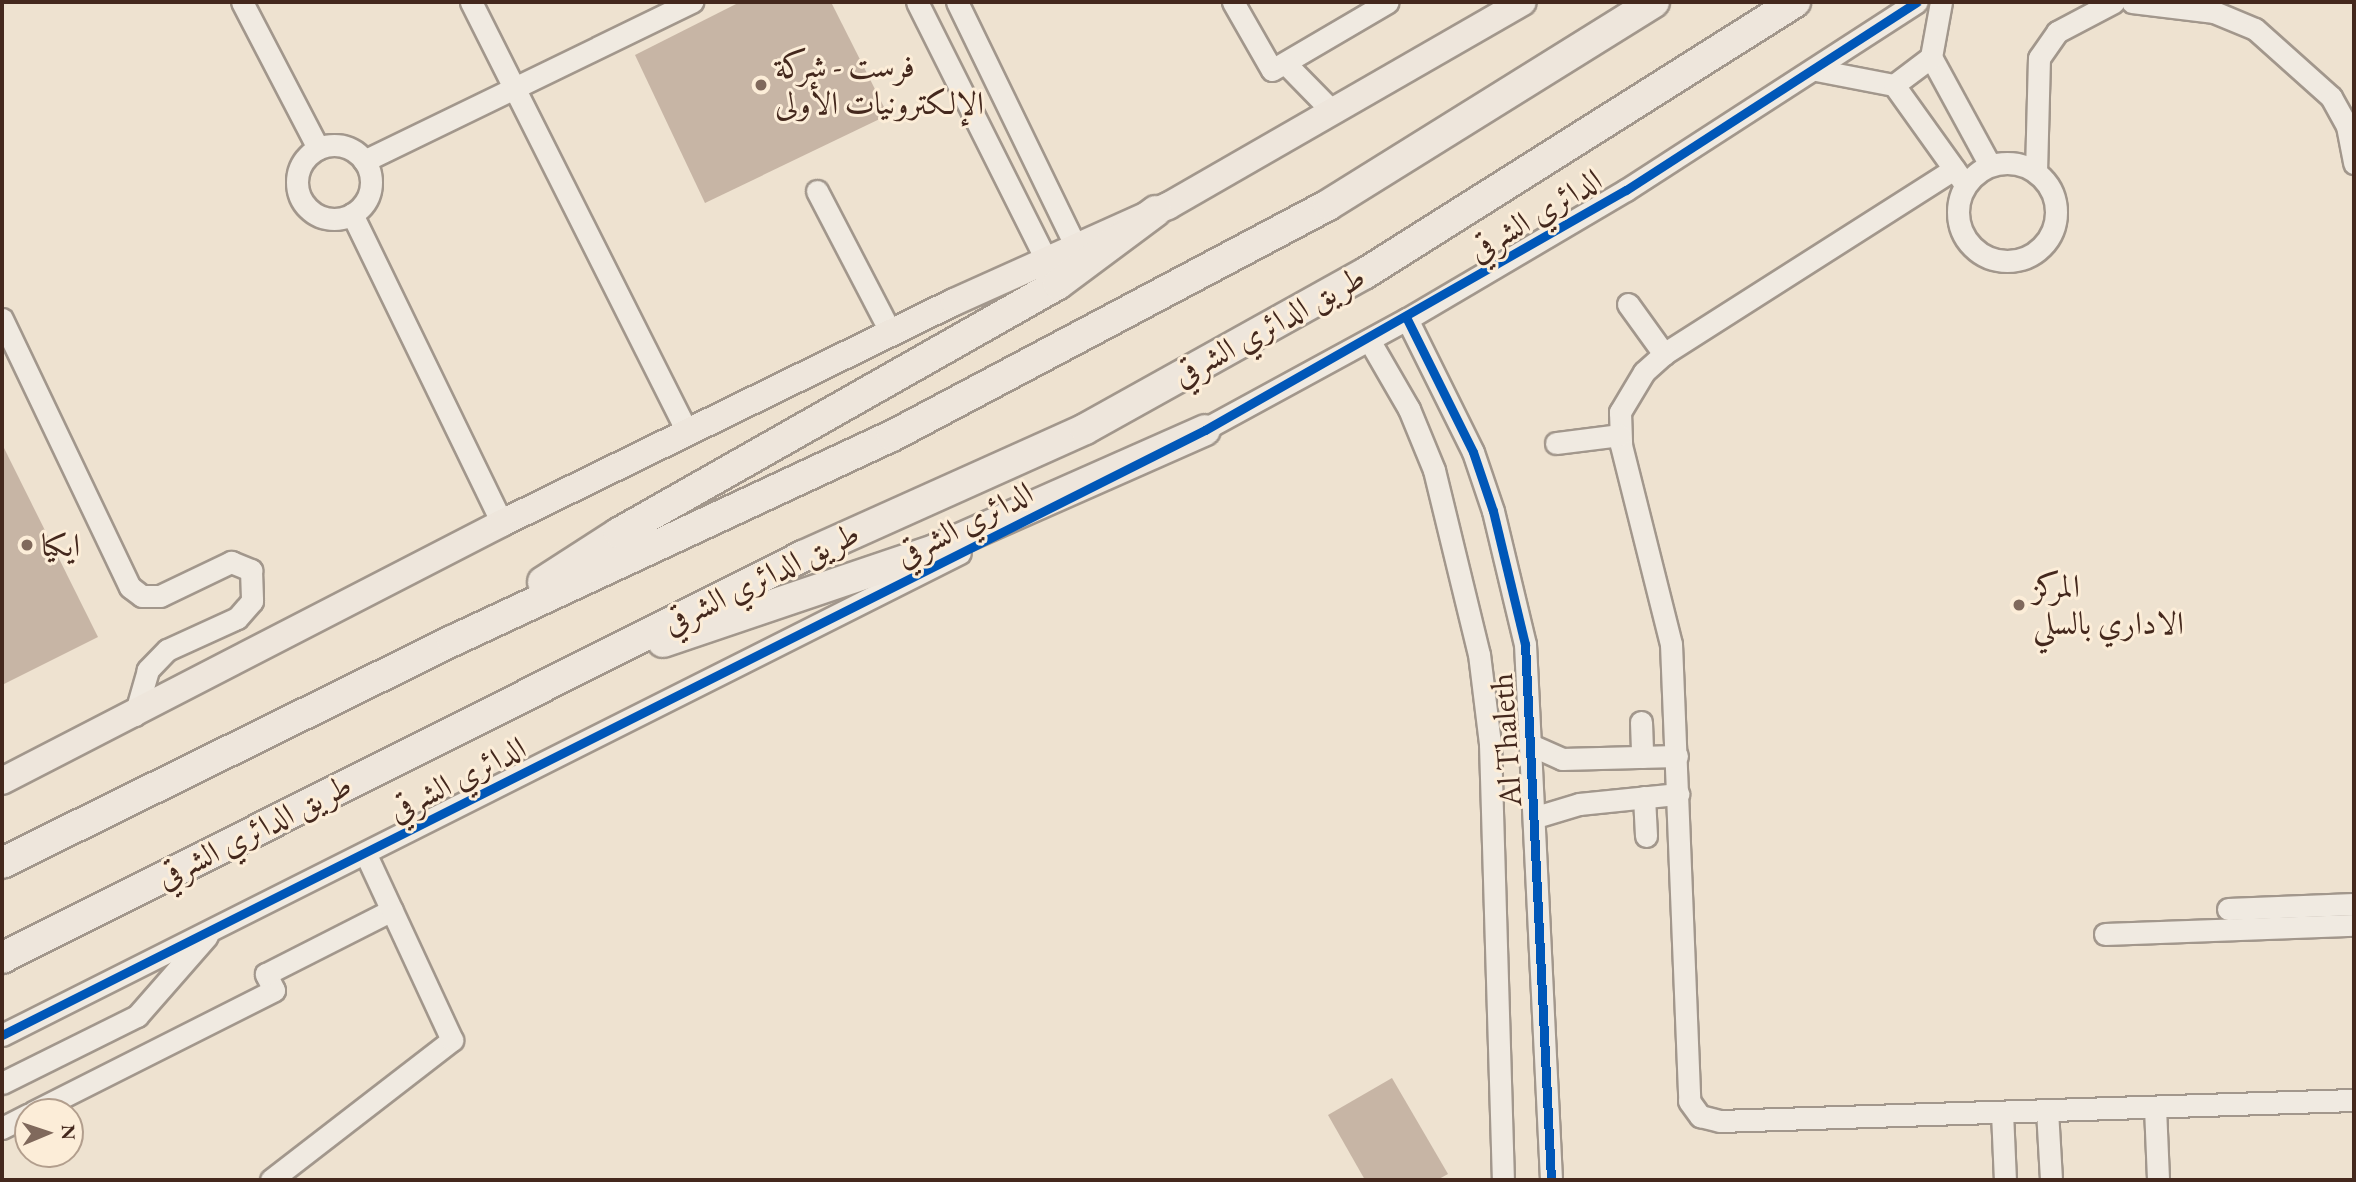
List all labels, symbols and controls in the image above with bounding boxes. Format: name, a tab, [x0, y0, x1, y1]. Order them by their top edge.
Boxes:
place label: فرست - شركة الإلكترونيات الأولى	[775, 48, 984, 123]
marker: فرست - شركة الإلكترونيات الأولى	[753, 77, 769, 93]
street label: الدائري الشرقي	[1461, 160, 1609, 270]
street label: طريق الدائري الشرقي	[1166, 257, 1372, 395]
street label: الدائري الشرقي	[889, 473, 1039, 575]
street label: طريق الدائري الشرقي	[656, 514, 866, 642]
place label: ايكيا	[41, 526, 80, 564]
marker: ايكيا	[19, 537, 35, 553]
place label: المركز الاداري بالسلي	[2033, 568, 2184, 643]
marker: المركز الاداري بالسلي	[2011, 597, 2027, 613]
street label: Al Thaleth	[1482, 672, 1530, 808]
street label: الدائري الشرقي	[382, 728, 532, 830]
street label: طريق الدائري الشرقي	[150, 765, 358, 897]
north arrow	[14, 1098, 84, 1168]
text: N	[56, 1124, 81, 1140]

